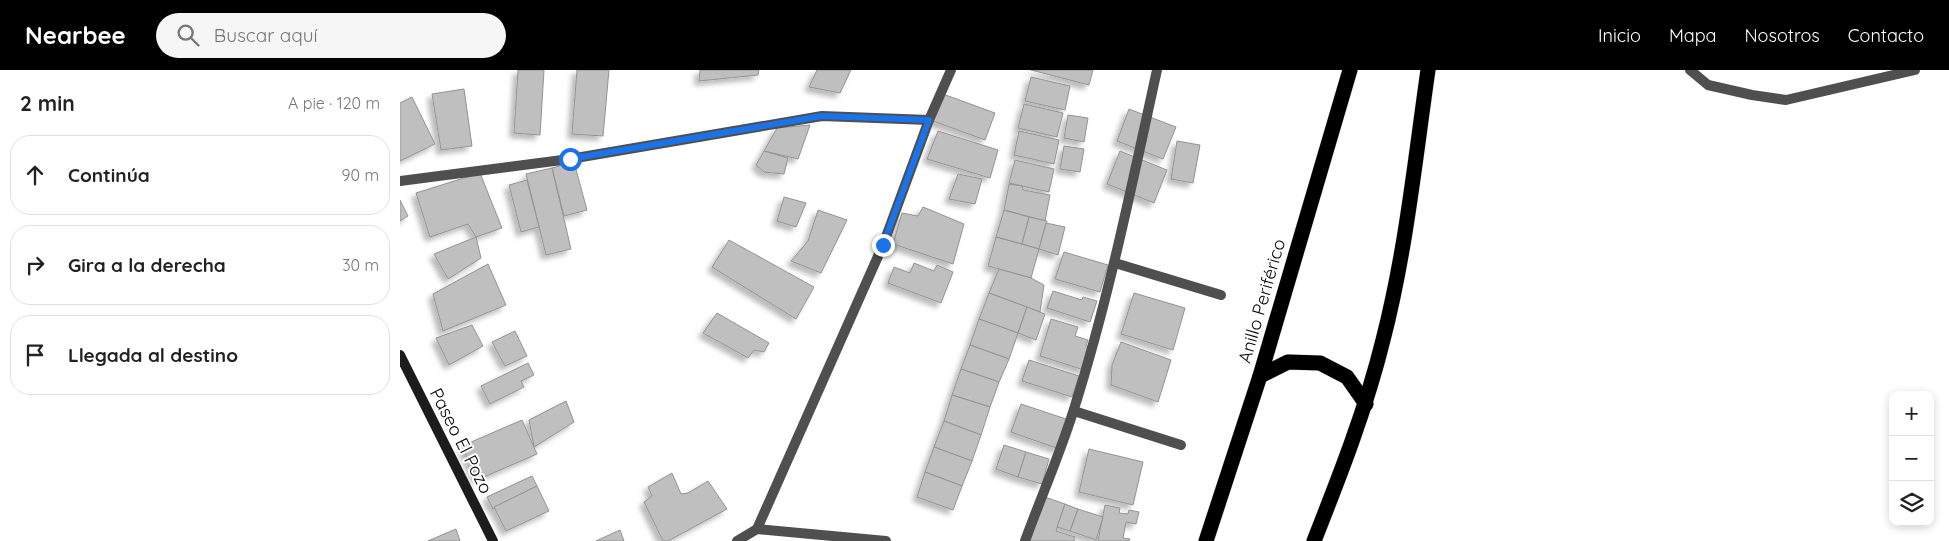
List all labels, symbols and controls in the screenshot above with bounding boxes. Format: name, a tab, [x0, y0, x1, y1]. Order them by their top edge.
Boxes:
search box	[156, 13, 506, 58]
text: Nearbee	[25, 20, 126, 50]
icon: search	[174, 21, 202, 49]
text: Buscar aquí	[214, 23, 318, 47]
text: Inicio	[1598, 24, 1641, 47]
text: Mapa	[1669, 24, 1717, 47]
text: Nosotros	[1745, 24, 1820, 47]
text: Contacto	[1848, 24, 1924, 47]
text: 2 min	[20, 90, 75, 116]
text: A pie · 120 m	[288, 93, 380, 113]
route start	[559, 148, 582, 171]
icon: ahead	[21, 161, 49, 189]
text: Continúa	[68, 163, 150, 187]
text: 90 m	[342, 165, 379, 185]
route end	[872, 234, 895, 257]
street label: Anillo Periférico	[1233, 236, 1290, 366]
icon: right	[21, 251, 49, 279]
text: Gira a la derecha	[68, 253, 226, 277]
text: 30 m	[342, 255, 379, 275]
icon: arrive	[21, 341, 49, 369]
text: Llegada al destino	[68, 343, 238, 367]
street label: Paseo El Pozo	[425, 384, 498, 498]
map controls	[1889, 391, 1934, 526]
button: +	[1889, 391, 1934, 436]
button: −	[1889, 436, 1934, 481]
button: layers	[1889, 481, 1934, 526]

